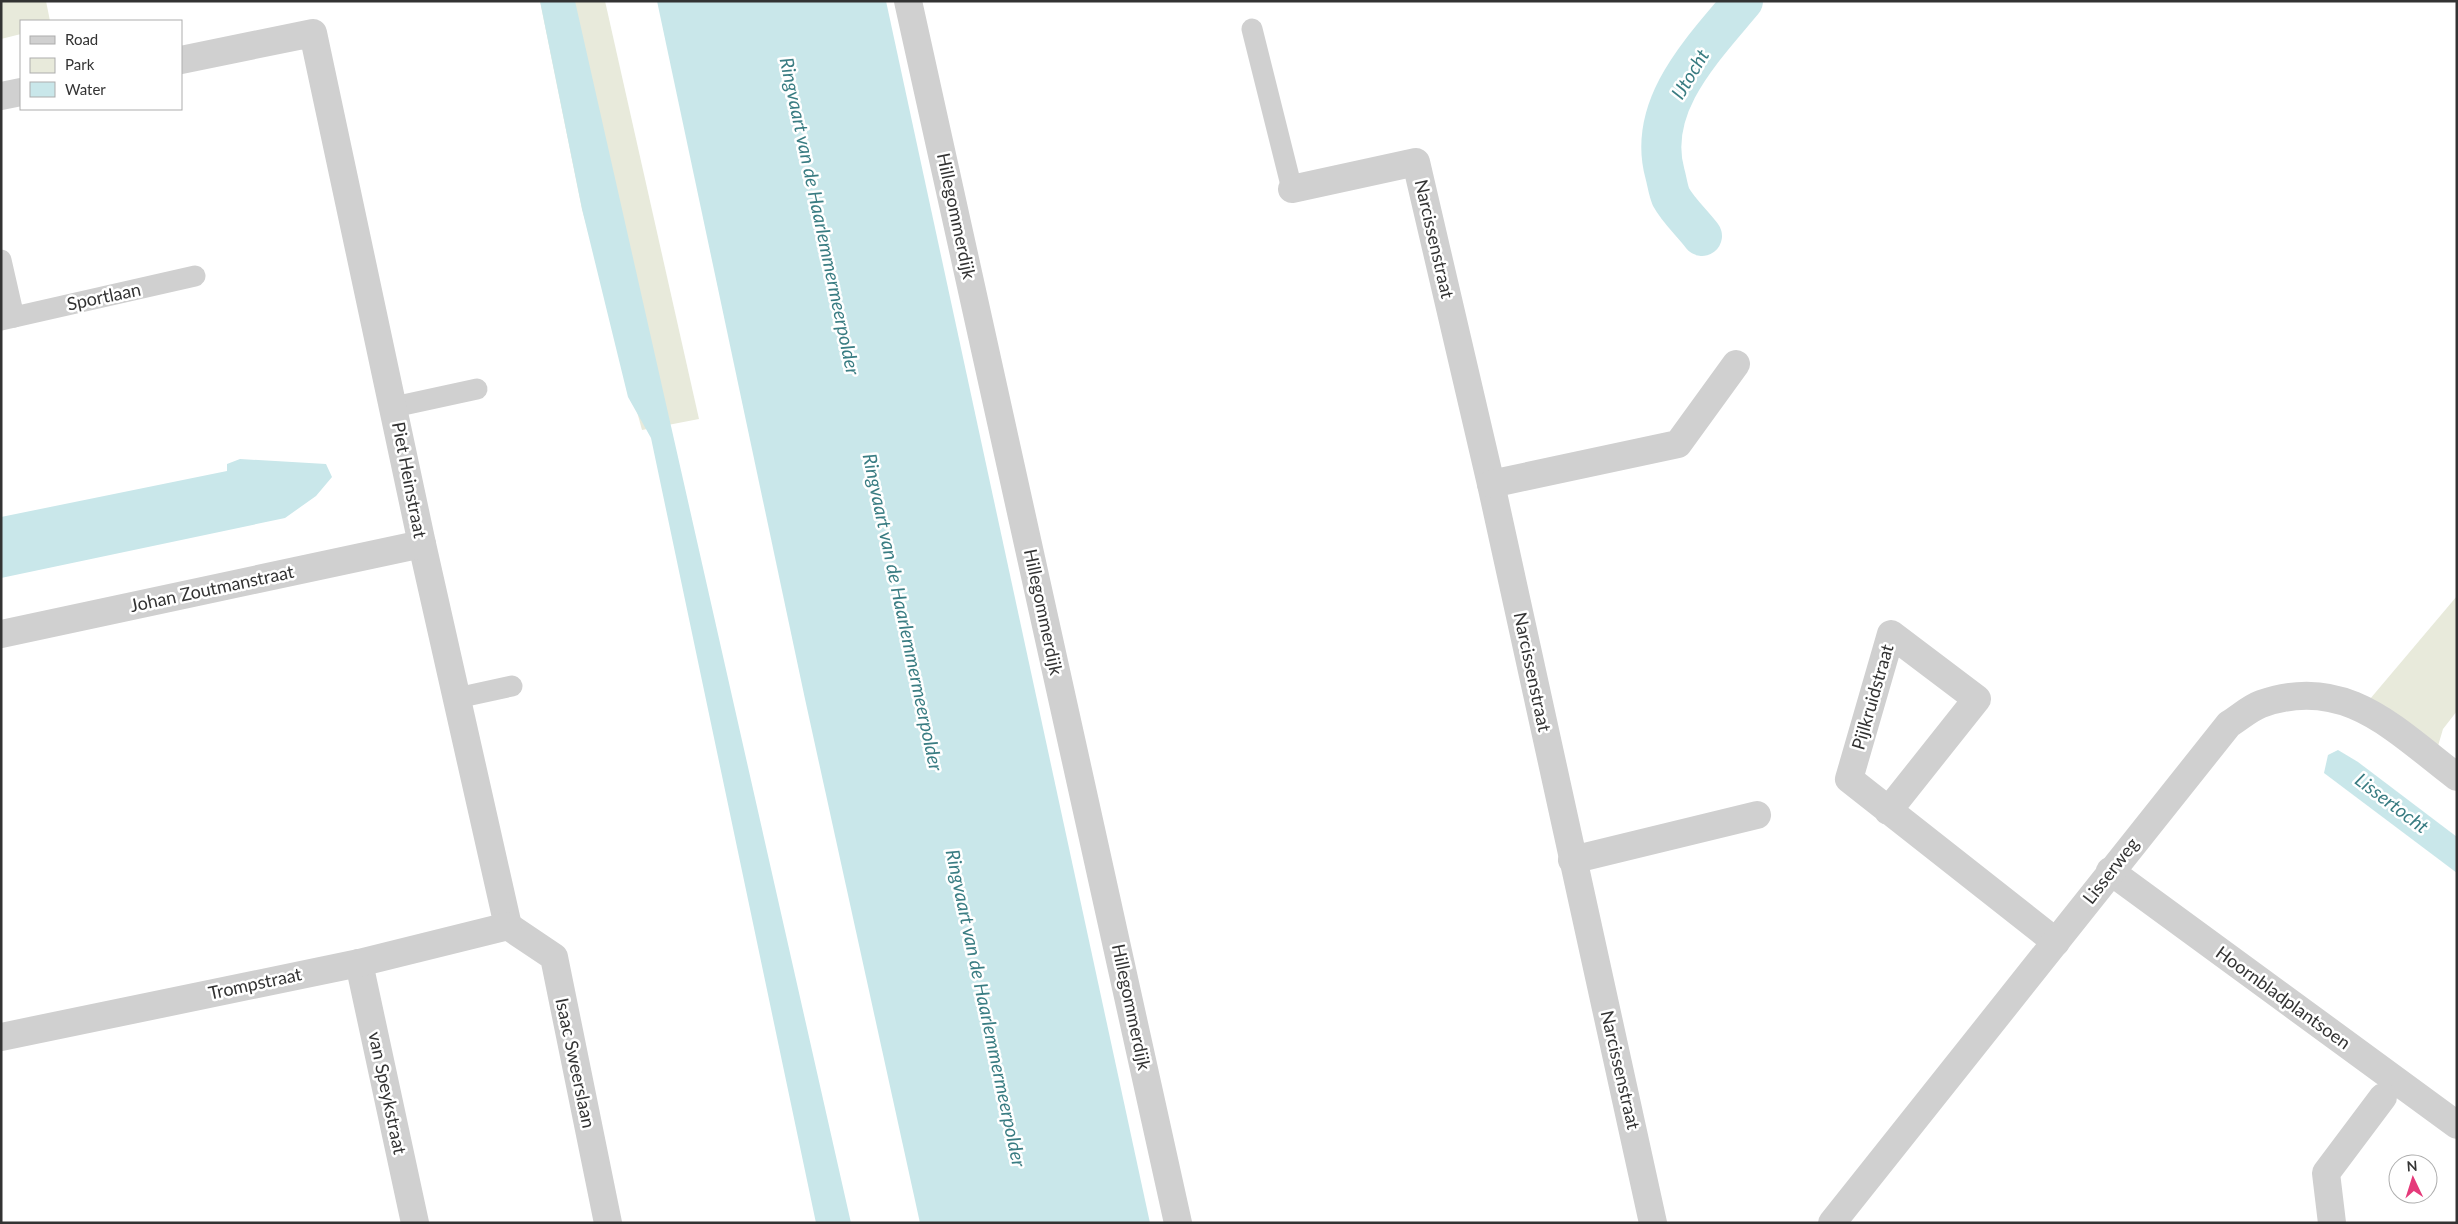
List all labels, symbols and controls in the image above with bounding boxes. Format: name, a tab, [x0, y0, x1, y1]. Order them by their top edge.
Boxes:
legend	[20, 20, 182, 110]
text: Road	[65, 30, 98, 48]
water label: IJtocht	[1666, 44, 1714, 103]
text: Park	[65, 55, 95, 73]
water label: Ringvaart van de Haarlemmermeerpolder	[776, 55, 866, 377]
text: Water	[65, 80, 106, 98]
street label: Hillegommerdijk	[933, 151, 981, 282]
street label: Narcissenstraat	[1411, 177, 1459, 301]
street label: Sportlaan	[65, 277, 143, 315]
street label: Piet Heinstraat	[388, 420, 432, 540]
water label: Ringvaart van de Haarlemmermeerpolder	[859, 451, 949, 773]
street label: Hillegommerdijk	[1020, 547, 1068, 678]
street label: Johan Zoutmanstraat	[128, 560, 296, 616]
street label: Narcissenstraat	[1510, 610, 1556, 734]
street label: Pijlkruidstraat	[1846, 641, 1898, 752]
water label: Lissertocht	[2351, 768, 2434, 838]
street label: Lisserweg	[2078, 833, 2143, 908]
water label: Ringvaart van de Haarlemmermeerpolder	[942, 847, 1032, 1169]
street label: Hoornbladplantsoen	[2212, 941, 2355, 1053]
street label: Hillegommerdijk	[1108, 942, 1156, 1073]
street label: Trompstraat	[206, 962, 304, 1004]
street label: Isaac Sweerslaan	[551, 996, 601, 1130]
street label: Narcissenstraat	[1597, 1008, 1645, 1132]
street label: van Speykstraat	[364, 1029, 412, 1157]
north arrow	[2388, 1154, 2438, 1204]
text: N	[2406, 1157, 2418, 1174]

